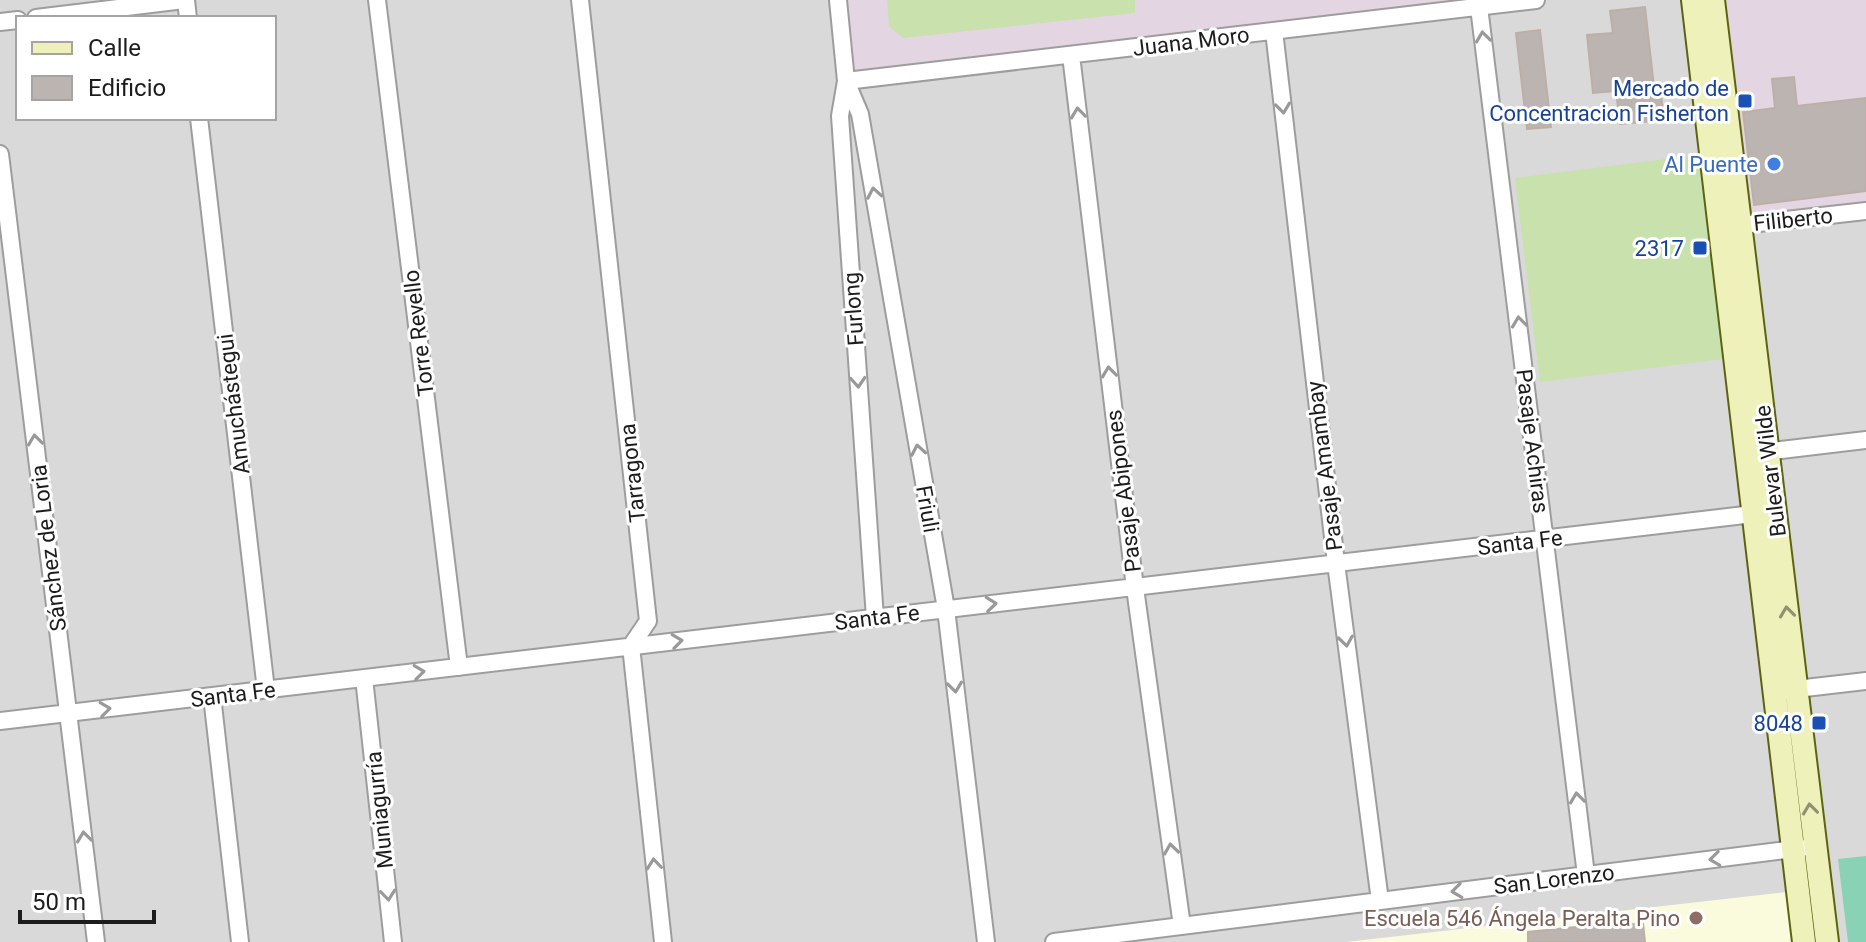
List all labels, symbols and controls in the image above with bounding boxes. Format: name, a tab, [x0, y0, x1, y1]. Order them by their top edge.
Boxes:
legend	[16, 16, 276, 120]
street label: Juana Moro	[1131, 22, 1251, 61]
one-way arrow	[1474, 30, 1491, 43]
text: Calle	[88, 34, 141, 62]
text: Edificio	[88, 74, 166, 102]
place label: Mercado de Concentracion Fisherton	[1489, 76, 1729, 126]
marker: Mercado de Concentracion Fisherton	[1736, 92, 1754, 110]
one-way arrow	[1274, 102, 1291, 115]
one-way arrow	[1069, 107, 1086, 120]
place label: Al Puente	[1664, 152, 1758, 177]
marker: Al Puente	[1765, 155, 1783, 173]
one-way arrow	[866, 187, 883, 200]
street label: Filiberto	[1752, 203, 1834, 236]
place label: 2317	[1635, 236, 1684, 261]
marker: 2317	[1691, 239, 1709, 257]
street label: Torre Revello	[398, 268, 439, 397]
street label: Furlong	[838, 271, 869, 347]
one-way arrow	[1510, 315, 1527, 328]
street label: Amuchástegui	[212, 332, 255, 476]
one-way arrow	[1100, 365, 1117, 378]
street label: Pasaje Achiras	[1511, 368, 1554, 515]
one-way arrow	[850, 376, 867, 389]
street label: Pasaje Amambay	[1302, 379, 1347, 552]
street label: Bulevar Wilde	[1750, 404, 1791, 538]
street label: Pasaje Abipones	[1101, 408, 1146, 574]
street label: Tarragona	[615, 422, 650, 524]
one-way arrow	[27, 433, 44, 447]
one-way arrow	[910, 443, 927, 456]
street label: Sánchez de Loria	[26, 463, 71, 633]
street label: Friuli	[911, 484, 944, 535]
street label: Santa Fe	[1476, 525, 1564, 560]
one-way arrow	[985, 596, 998, 613]
street label: Santa Fe	[833, 600, 921, 635]
one-way arrow	[1778, 605, 1795, 618]
one-way arrow	[670, 633, 684, 650]
one-way arrow	[1337, 634, 1354, 647]
one-way arrow	[413, 663, 426, 680]
street label: Santa Fe	[189, 677, 277, 712]
one-way arrow	[946, 680, 963, 694]
one-way arrow	[99, 700, 112, 717]
place label: 8048	[1754, 711, 1803, 736]
marker: 8048	[1810, 714, 1828, 732]
street label: Muniagurría	[361, 750, 398, 870]
one-way arrow	[1568, 791, 1585, 804]
one-way arrow	[1802, 802, 1819, 815]
one-way arrow	[75, 830, 92, 843]
one-way arrow	[1163, 842, 1180, 856]
one-way arrow	[1708, 850, 1722, 867]
one-way arrow	[646, 858, 663, 871]
street label: San Lorenzo	[1492, 860, 1616, 899]
scale bar	[20, 874, 154, 924]
one-way arrow	[1450, 883, 1463, 900]
text: 50 m	[32, 888, 86, 916]
one-way arrow	[380, 889, 397, 902]
place label: Escuela 546 Ángela Peralta Pino	[1364, 906, 1680, 931]
marker: Escuela 546 Ángela Peralta Pino	[1687, 909, 1705, 927]

